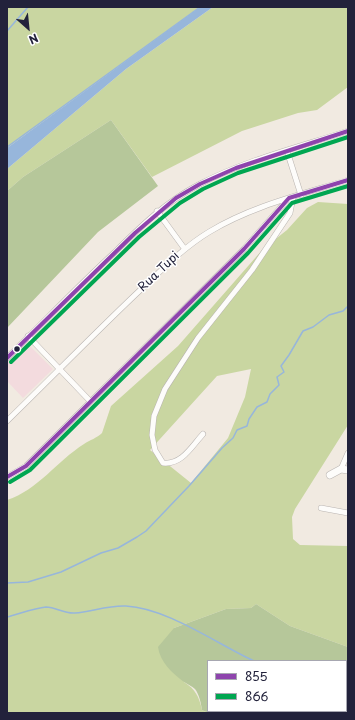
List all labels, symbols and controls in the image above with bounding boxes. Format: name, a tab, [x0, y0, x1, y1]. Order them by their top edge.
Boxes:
north arrow	[8, 8, 48, 48]
text: N	[26, 30, 41, 49]
street label: Rua Tupi	[135, 249, 183, 295]
unlabelled marker	[12, 344, 22, 354]
legend	[207, 660, 347, 712]
text: 855	[245, 667, 268, 685]
text: 866	[245, 687, 268, 705]

